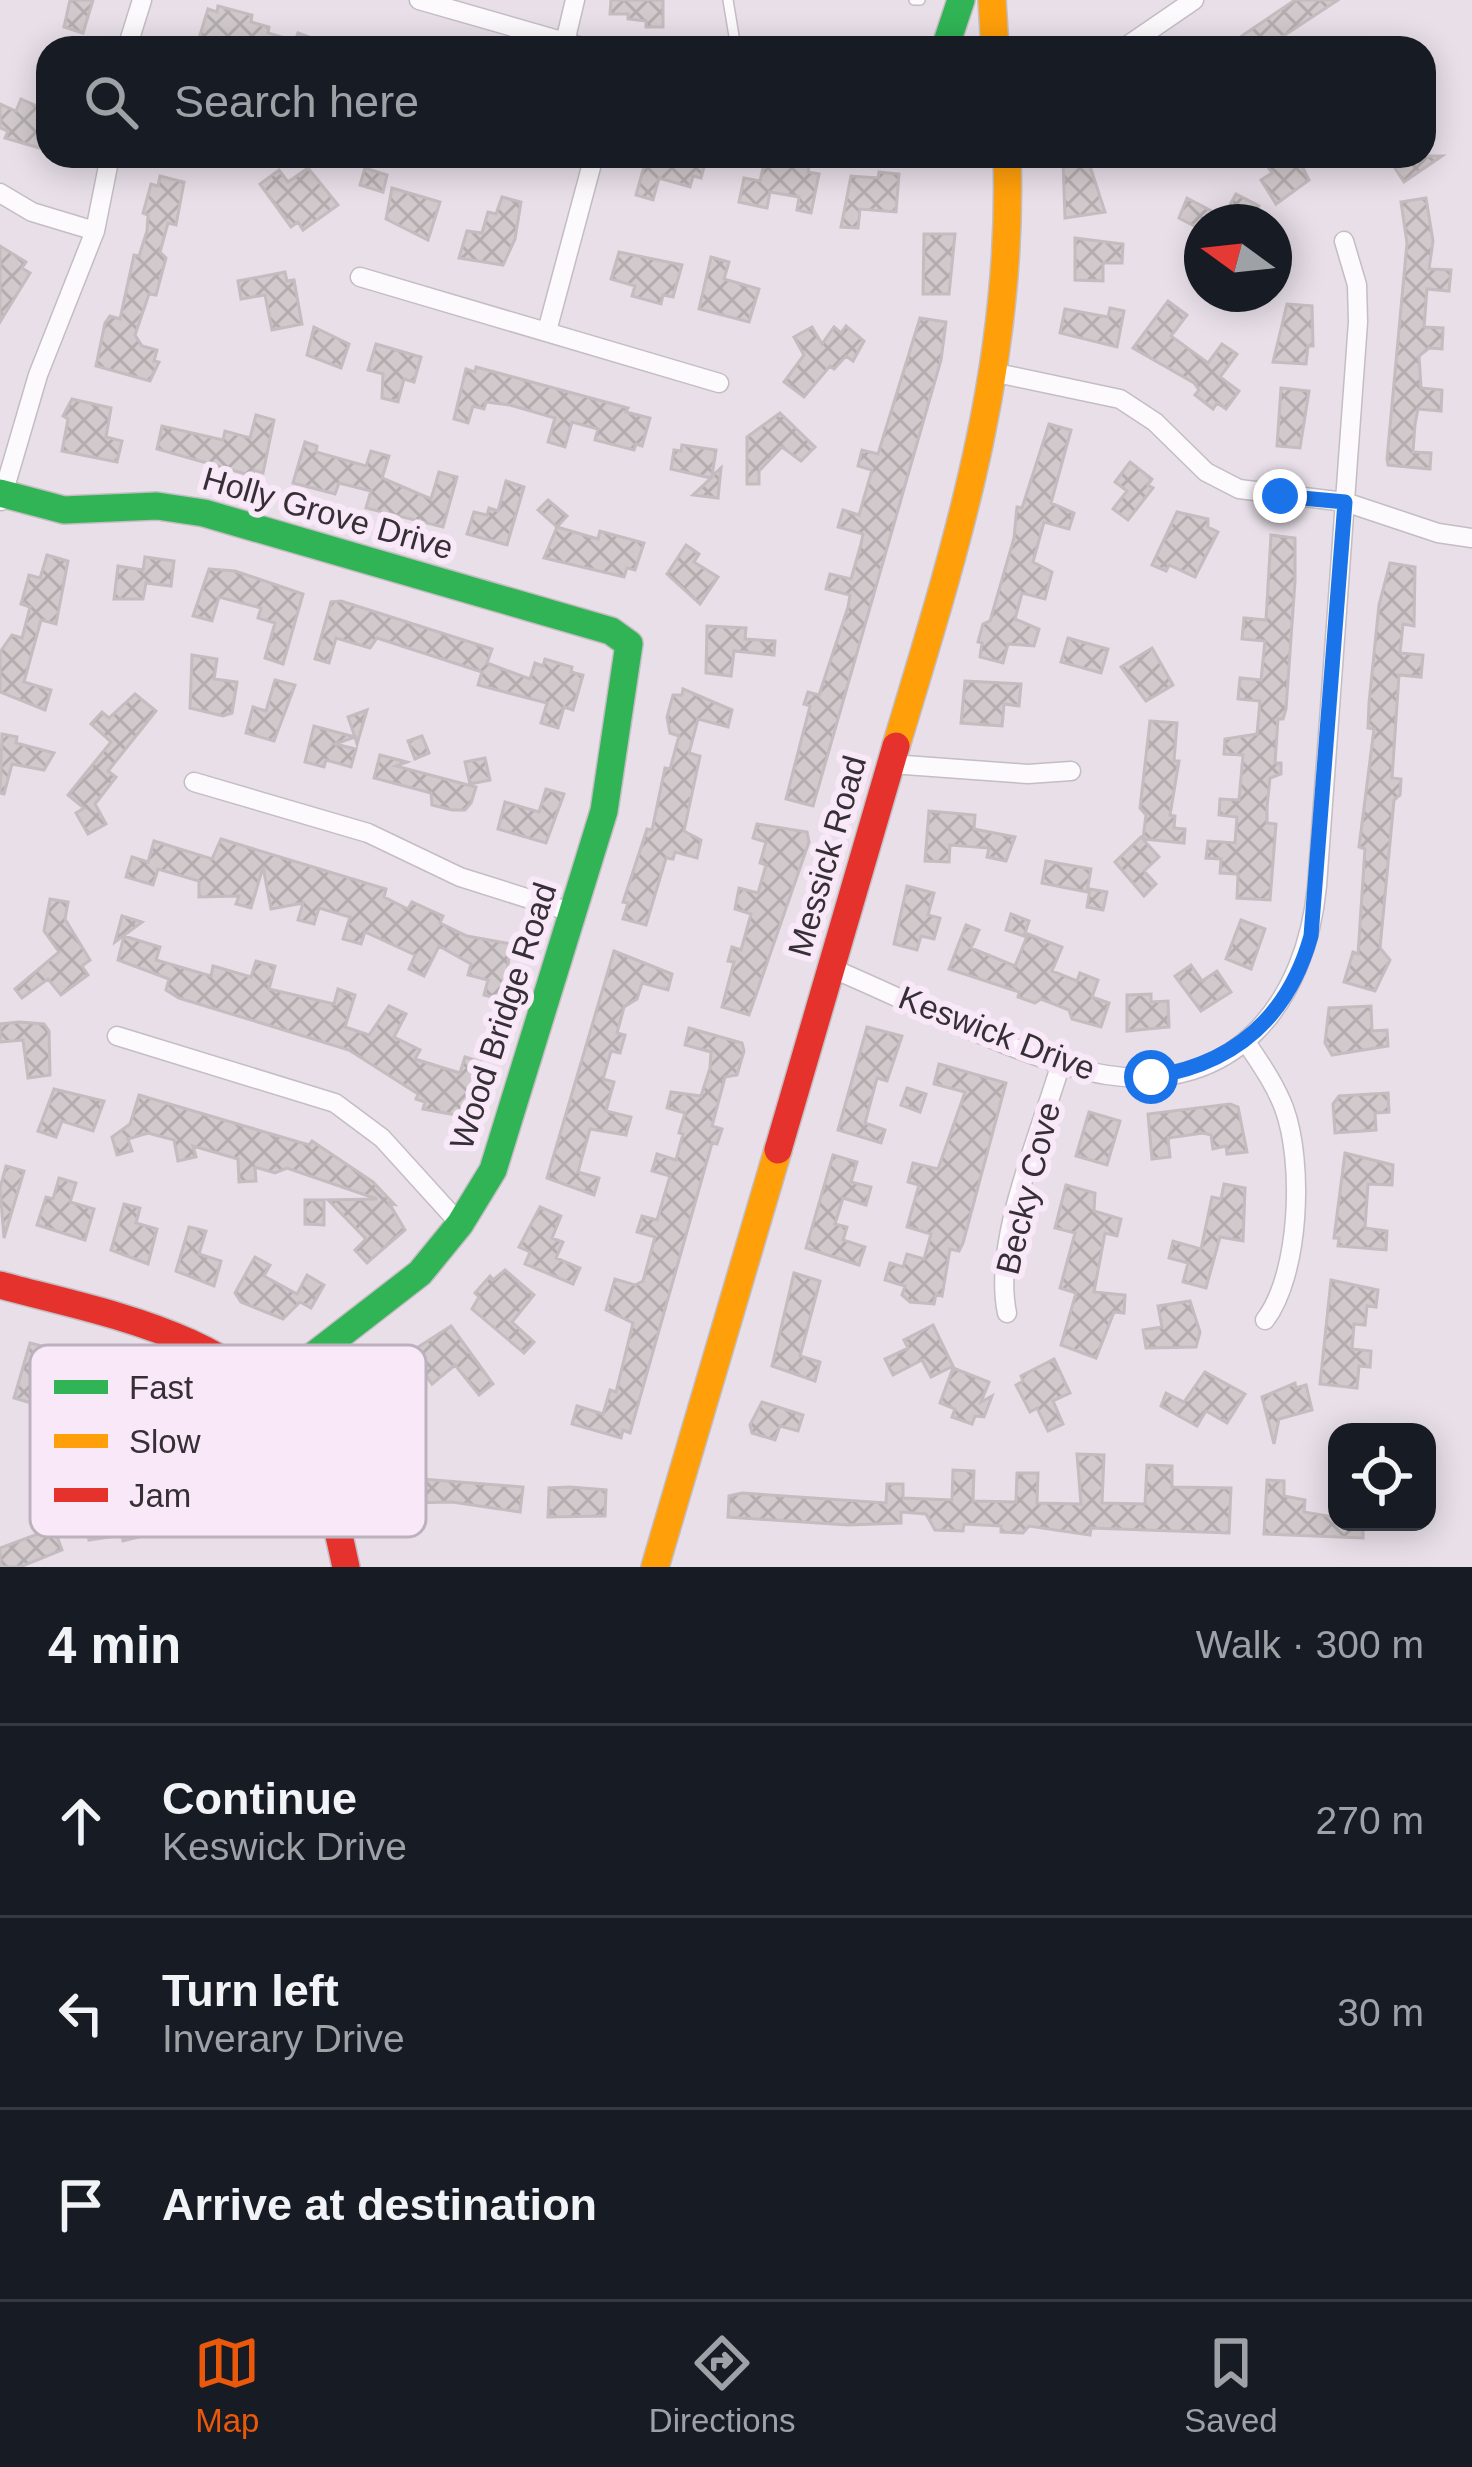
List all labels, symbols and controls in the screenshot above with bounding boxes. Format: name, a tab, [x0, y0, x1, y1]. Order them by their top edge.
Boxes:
search box	[36, 36, 1436, 168]
icon: search	[78, 69, 144, 135]
text: Search here	[174, 76, 419, 127]
north arrow	[1184, 204, 1292, 312]
street label: Holly Grove Drive	[199, 460, 457, 566]
route end	[1253, 469, 1307, 523]
street label: Messick Road	[781, 751, 873, 961]
street label: Wood Bridge Road	[442, 878, 564, 1154]
street label: Keswick Drive	[894, 979, 1100, 1087]
route start	[1124, 1050, 1178, 1104]
street label: Becky Cove	[989, 1098, 1067, 1278]
legend	[30, 1345, 426, 1537]
text: Fast	[129, 1369, 193, 1406]
text: Slow	[129, 1423, 201, 1460]
map controls	[1328, 1423, 1436, 1531]
button: locate	[1328, 1423, 1436, 1531]
text: Jam	[129, 1477, 191, 1514]
text: 4 min	[48, 1617, 181, 1674]
text: Walk · 300 m	[1196, 1623, 1424, 1666]
text: Continue	[162, 1773, 357, 1824]
icon: ahead	[48, 1788, 114, 1854]
text: 270 m	[1316, 1799, 1424, 1842]
text: Keswick Drive	[162, 1825, 407, 1868]
text: Turn left	[162, 1965, 339, 2016]
icon: left	[48, 1980, 114, 2046]
text: 30 m	[1337, 1991, 1424, 2034]
text: Inverary Drive	[162, 2017, 405, 2060]
icon: arrive	[48, 2172, 114, 2238]
text: Arrive at destination	[162, 2179, 597, 2230]
tab: Map	[194, 2330, 260, 2440]
tab: Directions	[649, 2330, 796, 2440]
tab: Saved	[1184, 2330, 1278, 2440]

